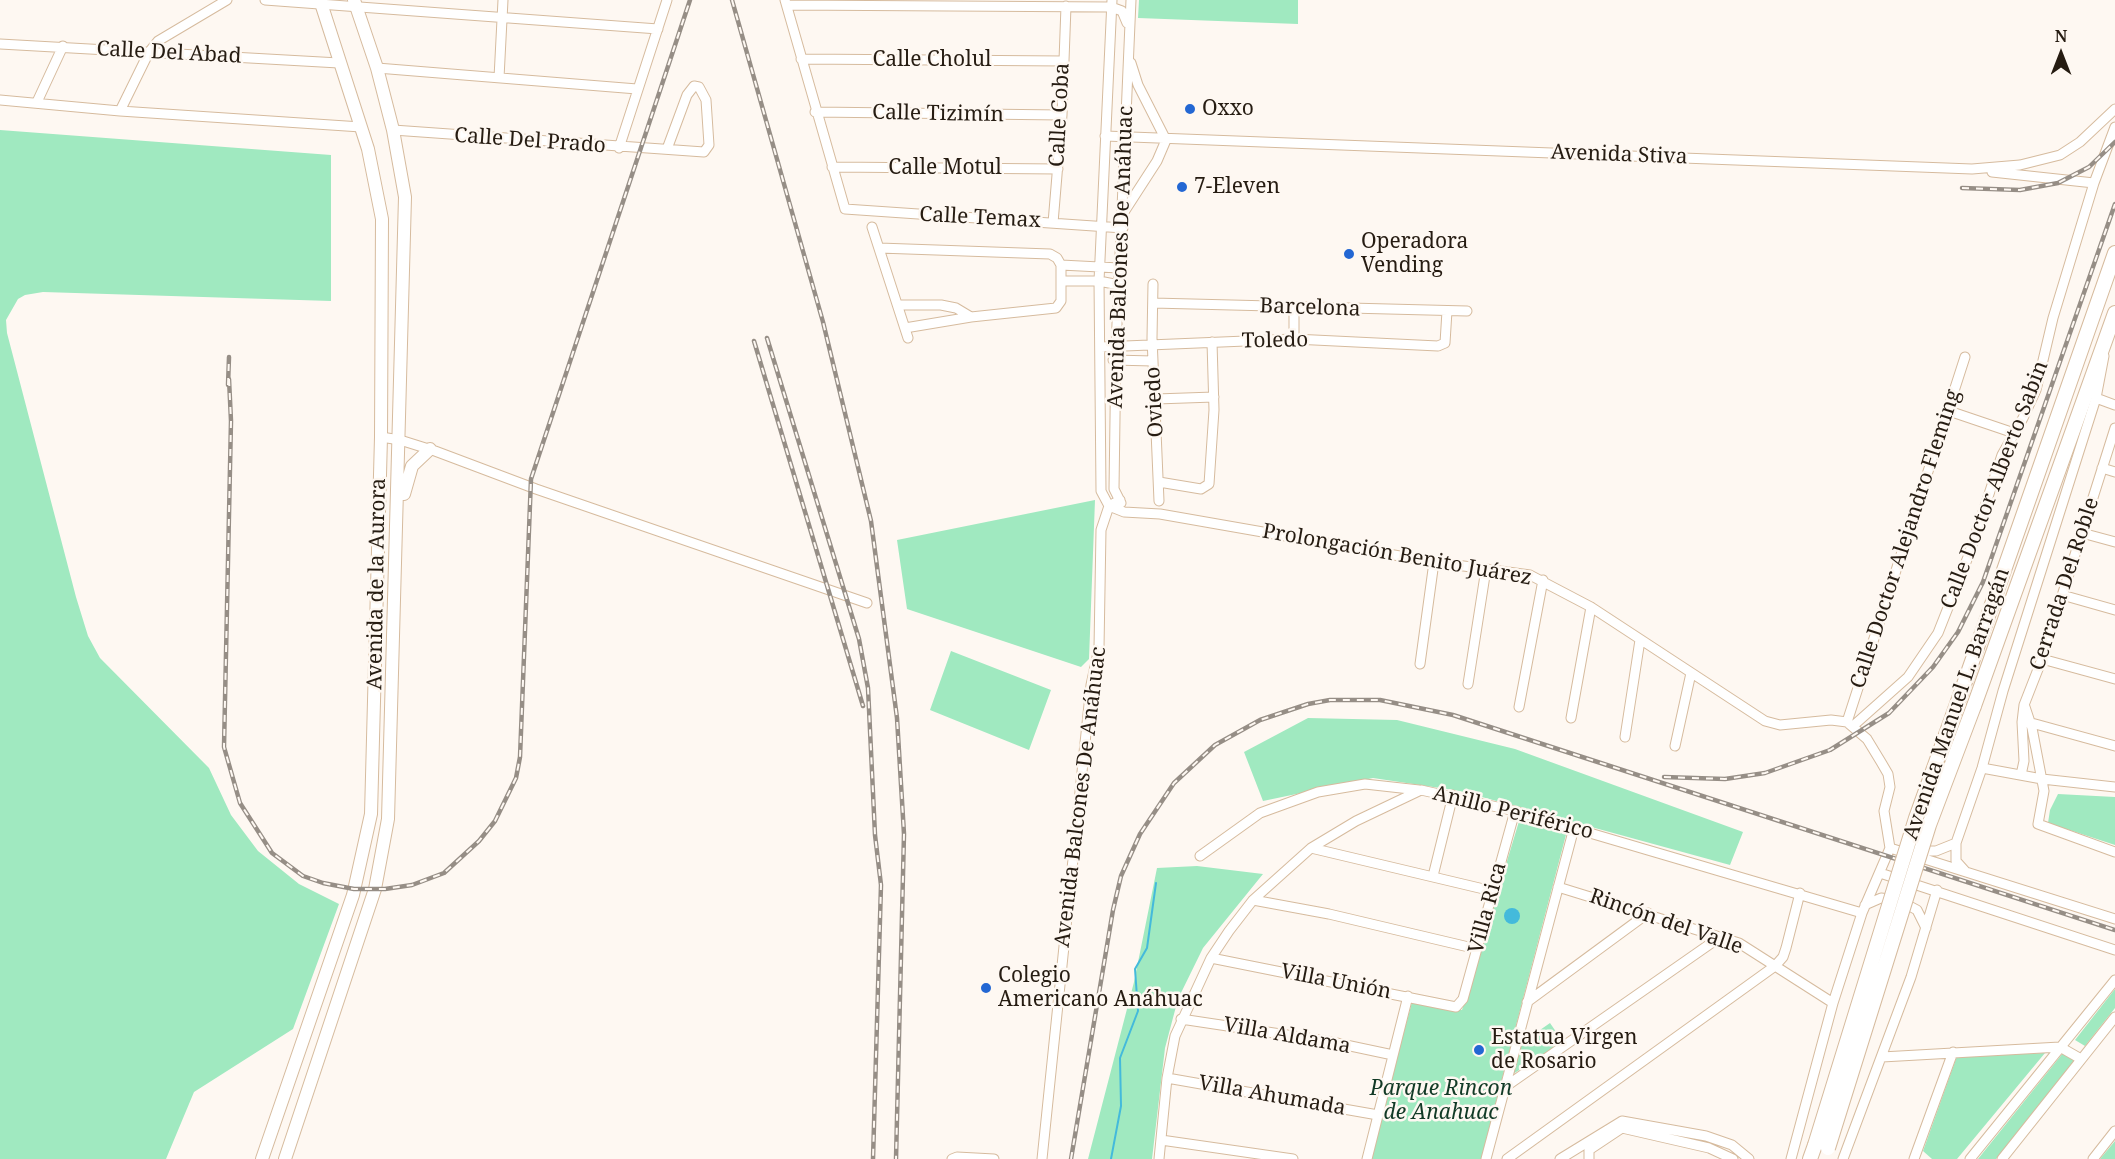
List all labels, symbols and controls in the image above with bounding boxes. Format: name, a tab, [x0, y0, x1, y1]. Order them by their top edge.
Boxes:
north arrow	[2031, 24, 2091, 84]
text: N	[2055, 25, 2067, 47]
street label: Calle Del Abad	[96, 37, 242, 69]
street label: Calle Cholul	[872, 47, 992, 73]
street label: Calle Coba	[1045, 62, 1075, 168]
place label: Oxxo	[1202, 96, 1254, 122]
street label: Calle Tizimín	[872, 100, 1004, 128]
marker: Oxxo	[1183, 102, 1197, 116]
street label: Avenida Balcones De Anáhuac	[1103, 105, 1139, 409]
street label: Calle Del Prado	[453, 123, 607, 159]
street label: Avenida Stiva	[1550, 140, 1688, 170]
street label: Calle Motul	[888, 155, 1002, 181]
place label: 7-Eleven	[1194, 174, 1280, 200]
marker: 7-Eleven	[1175, 180, 1189, 194]
street label: Calle Temax	[919, 202, 1041, 234]
place label: Operadora Vending	[1361, 229, 1468, 279]
marker: Operadora Vending	[1342, 247, 1356, 261]
street label: Barcelona	[1259, 294, 1361, 322]
street label: Toledo	[1241, 328, 1309, 354]
street label: Calle Doctor Alberto Sabin	[1936, 357, 2054, 613]
street label: Oviedo	[1141, 366, 1169, 438]
street label: Calle Doctor Alejandro Fleming	[1846, 386, 1966, 692]
street label: Avenida de la Aurora	[363, 478, 391, 690]
street label: Cerrada Del Roble	[2025, 494, 2105, 674]
street label: Prolongación Benito Juárez	[1260, 519, 1534, 591]
street label: Avenida Manuel L. Barragán	[1898, 565, 2016, 843]
street label: Avenida Balcones De Anáhuac	[1050, 645, 1112, 949]
street label: Anillo Periférico	[1430, 781, 1596, 845]
street label: Villa Rica	[1464, 859, 1512, 957]
street label: Rincón del Valle	[1586, 884, 1746, 960]
street label: Villa Unión	[1279, 959, 1393, 1005]
place label: Colegio Americano Anáhuac	[998, 963, 1203, 1013]
marker: Colegio Americano Anáhuac	[979, 981, 993, 995]
street label: Villa Aldama	[1221, 1012, 1353, 1060]
place label: Estatua Virgen de Rosario	[1491, 1025, 1638, 1075]
marker: Estatua Virgen de Rosario	[1472, 1043, 1486, 1057]
street label: Villa Ahumada	[1196, 1071, 1348, 1121]
park label: Parque Rincon de Anahuac	[1370, 1076, 1512, 1126]

